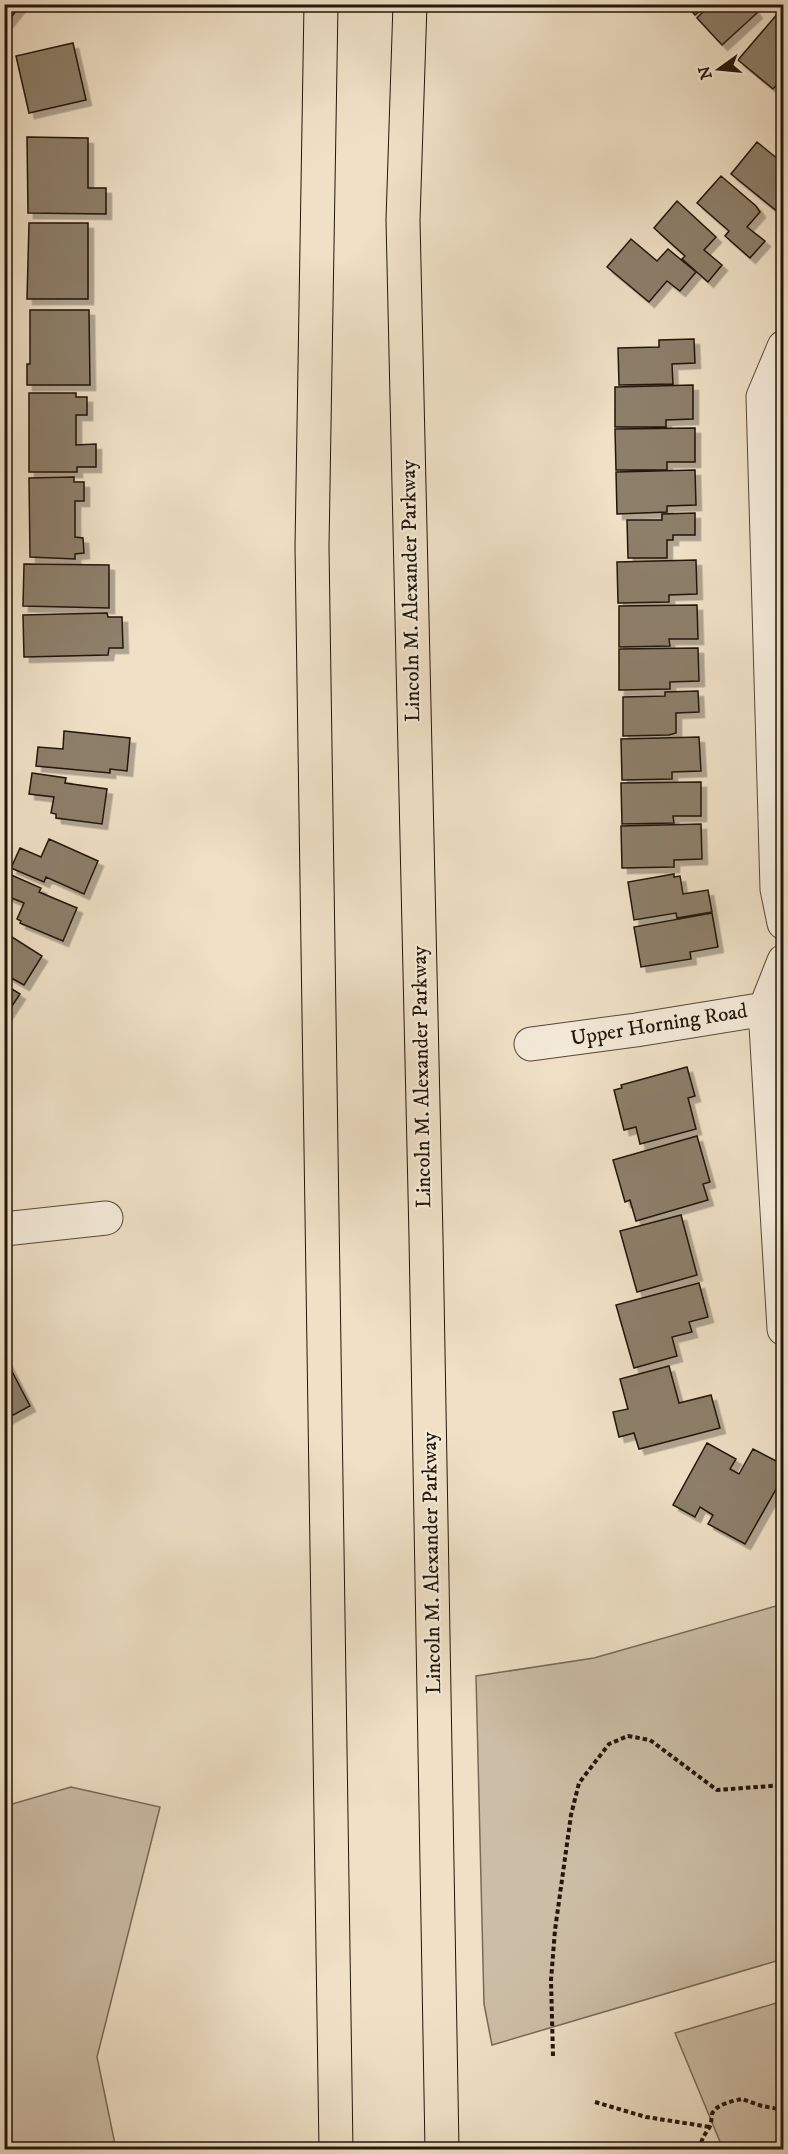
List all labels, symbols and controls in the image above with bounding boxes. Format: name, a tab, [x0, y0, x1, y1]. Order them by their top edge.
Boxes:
north arrow	[689, 39, 749, 99]
text: N	[694, 64, 717, 82]
street label: Lincoln M. Alexander Parkway	[396, 459, 426, 722]
street label: Lincoln M. Alexander Parkway	[407, 945, 437, 1208]
street label: Upper Horning Road	[569, 998, 750, 1052]
street label: Lincoln M. Alexander Parkway	[417, 1431, 447, 1694]

